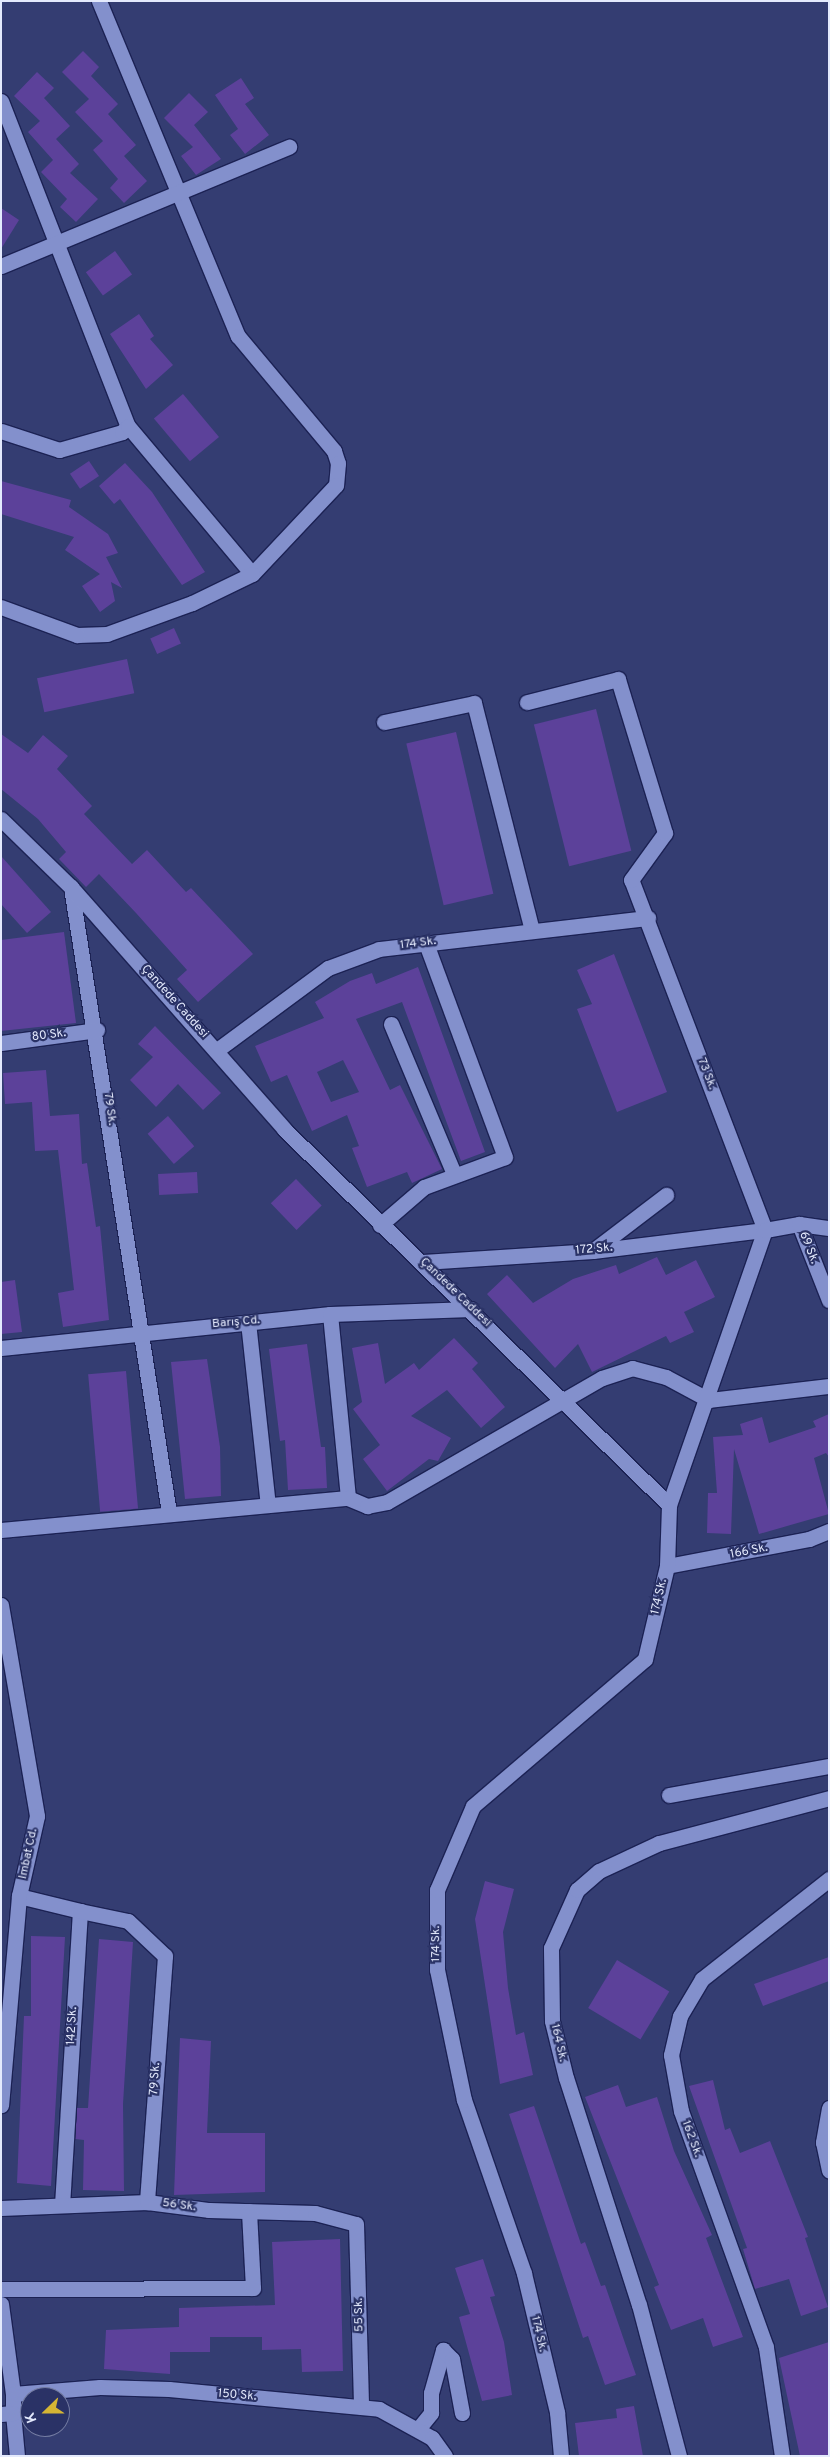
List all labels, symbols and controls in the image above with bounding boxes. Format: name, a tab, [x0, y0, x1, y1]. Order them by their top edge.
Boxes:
street label: 174 Sk.	[399, 935, 437, 953]
street label: Çandede Caddesi	[137, 962, 211, 1042]
street label: 80 Sk.	[31, 1027, 67, 1045]
street label: 73 Sk.	[693, 1056, 719, 1092]
street label: 79 Sk.	[100, 1092, 118, 1126]
street label: 69 Sk.	[795, 1230, 821, 1266]
street label: 172 Sk.	[575, 1241, 613, 1259]
street label: Çandede Caddesi	[416, 1255, 494, 1331]
street label: Barış Cd.	[212, 1314, 260, 1332]
street label: 166 Sk.	[729, 1541, 769, 1563]
street label: 174 Sk.	[649, 1578, 671, 1616]
street label: Imbat Cd.	[17, 1827, 41, 1881]
street label: 174 Sk.	[430, 1926, 444, 1962]
street label: 142 Sk.	[65, 2007, 81, 2045]
street label: 164 Sk.	[547, 2023, 569, 2063]
street label: 79 Sk.	[148, 2062, 164, 2096]
street label: 162 Sk.	[678, 2119, 704, 2159]
street label: 56 Sk.	[161, 2197, 197, 2215]
street label: 55 Sk.	[353, 2298, 367, 2332]
street label: 174 Sk.	[527, 2315, 549, 2353]
north arrow	[20, 2387, 70, 2437]
street label: 150 Sk.	[217, 2387, 257, 2405]
text: K	[22, 2410, 41, 2425]

